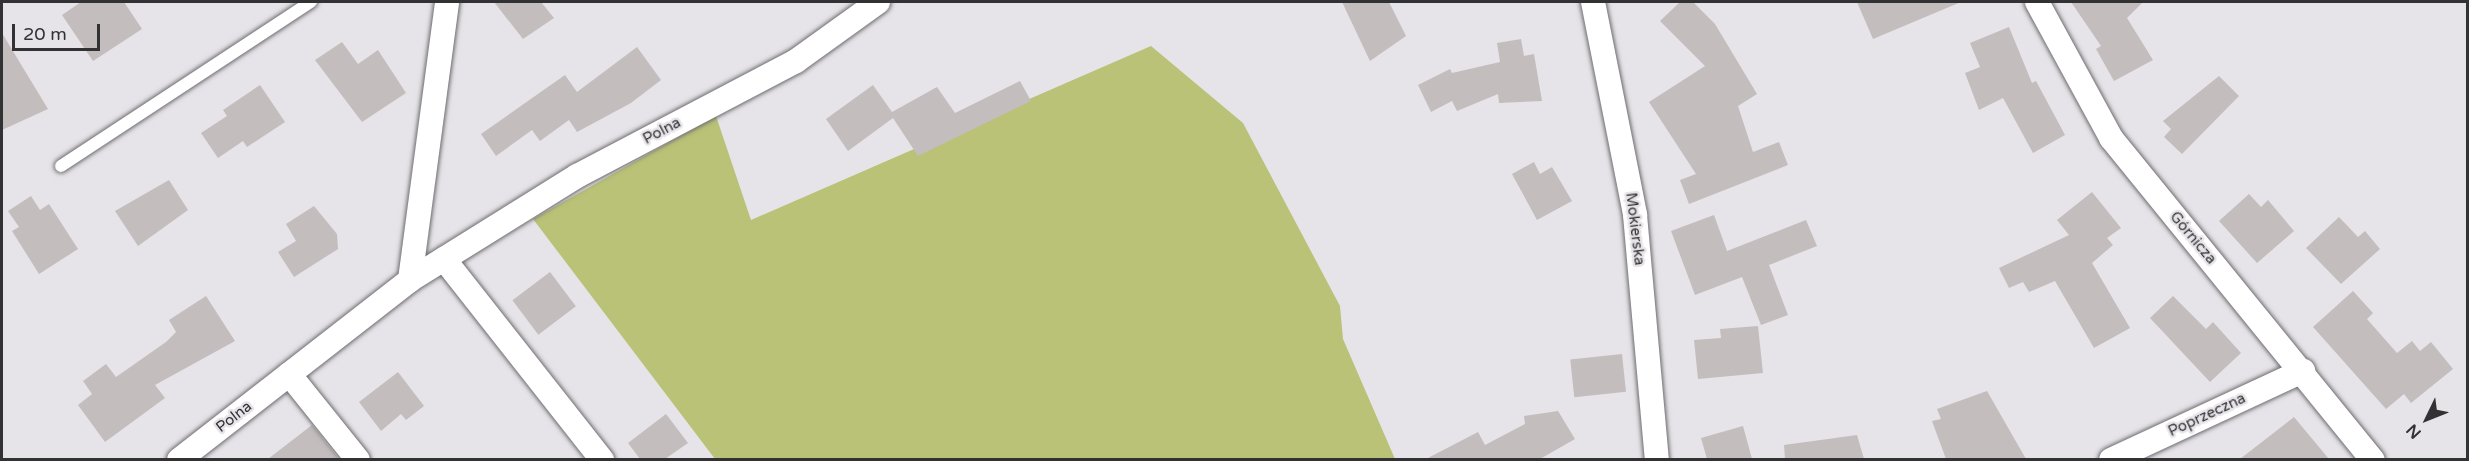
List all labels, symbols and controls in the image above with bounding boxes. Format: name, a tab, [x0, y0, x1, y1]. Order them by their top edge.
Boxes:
scale bar	[15, 12, 104, 50]
text: 20 m	[23, 23, 67, 45]
street label: Polna	[640, 114, 684, 148]
street label: Mokierska	[1622, 192, 1648, 266]
street label: Górnicza	[2166, 208, 2220, 268]
street label: Poprzeczna	[2165, 389, 2249, 441]
north arrow	[2397, 389, 2457, 449]
street label: Polna	[213, 398, 255, 436]
text: N	[2402, 420, 2426, 443]

